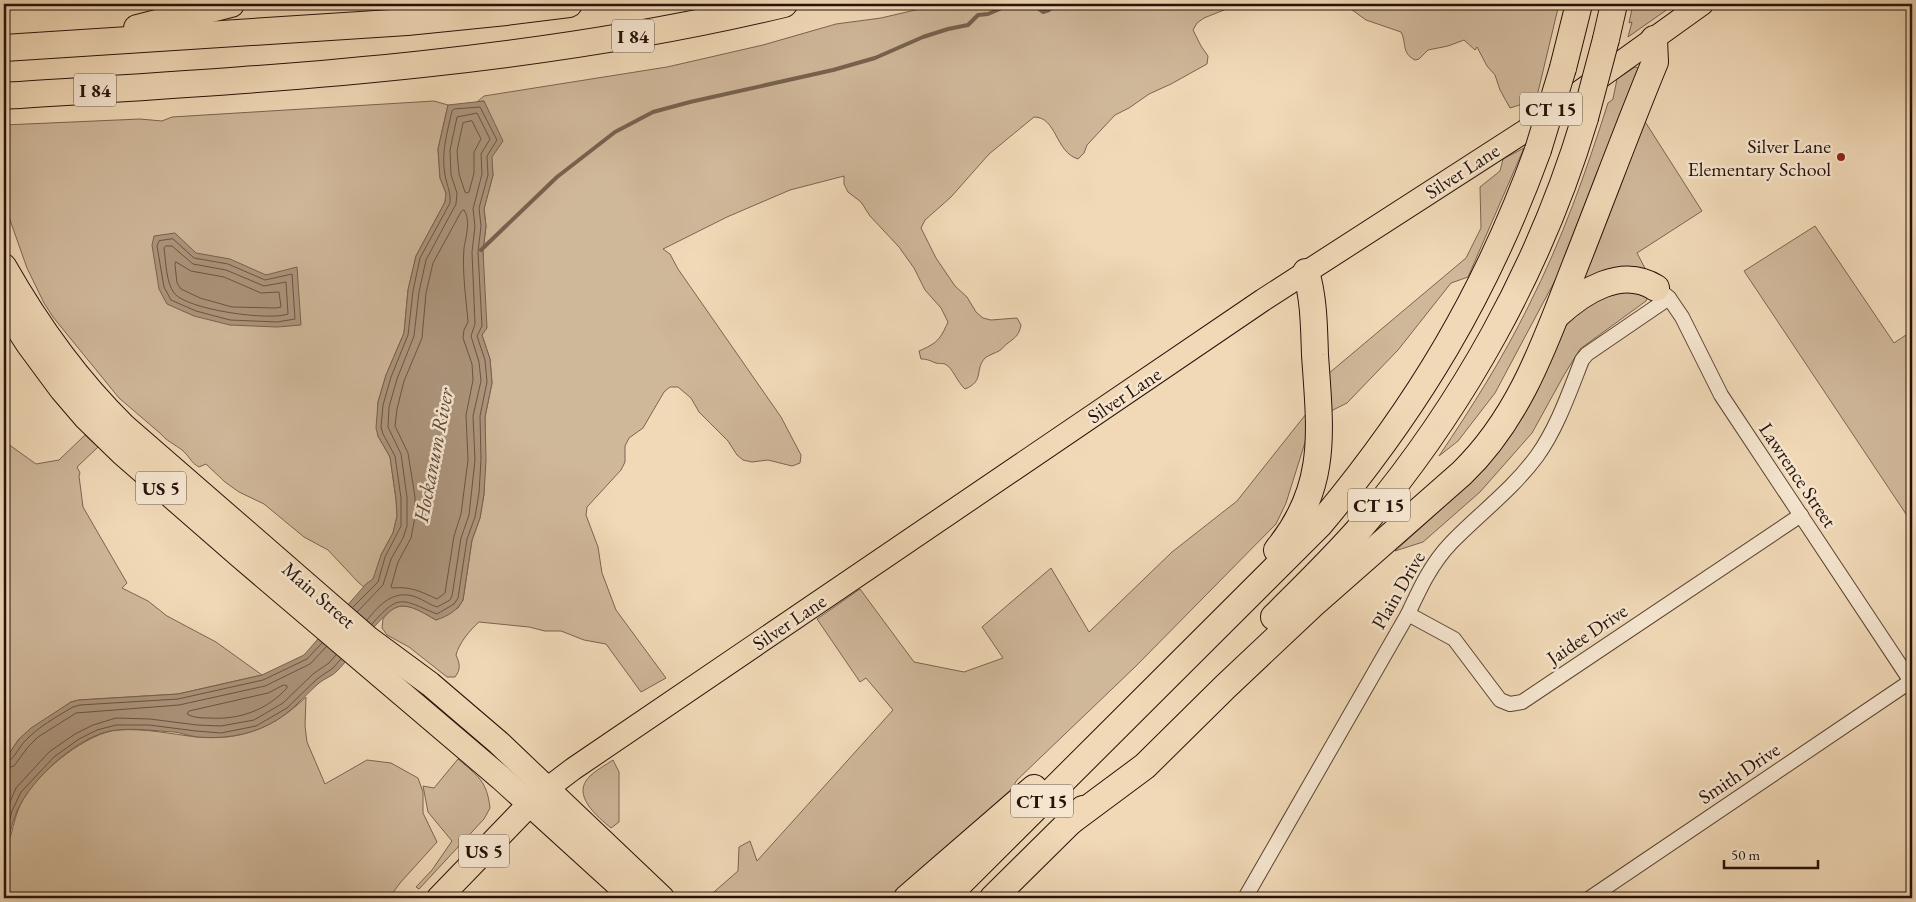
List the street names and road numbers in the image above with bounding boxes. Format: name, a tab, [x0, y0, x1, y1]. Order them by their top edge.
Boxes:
road number: I 84	[612, 20, 654, 52]
road number: I 84	[74, 74, 116, 106]
road number: CT 15	[1520, 92, 1582, 126]
street label: Silver Lane	[1420, 137, 1504, 205]
street label: Silver Lane	[1082, 361, 1166, 429]
street label: Lawrence Street	[1753, 417, 1843, 533]
road number: US 5	[136, 472, 186, 504]
road number: CT 15	[1348, 488, 1410, 522]
street label: Plain Drive	[1365, 546, 1431, 634]
street label: Main Street	[277, 556, 362, 634]
street label: Silver Lane	[747, 588, 831, 656]
street label: Jaidee Drive	[1540, 597, 1633, 672]
street label: Smith Drive	[1693, 736, 1785, 810]
road number: CT 15	[1011, 784, 1073, 818]
road number: US 5	[459, 834, 509, 868]

